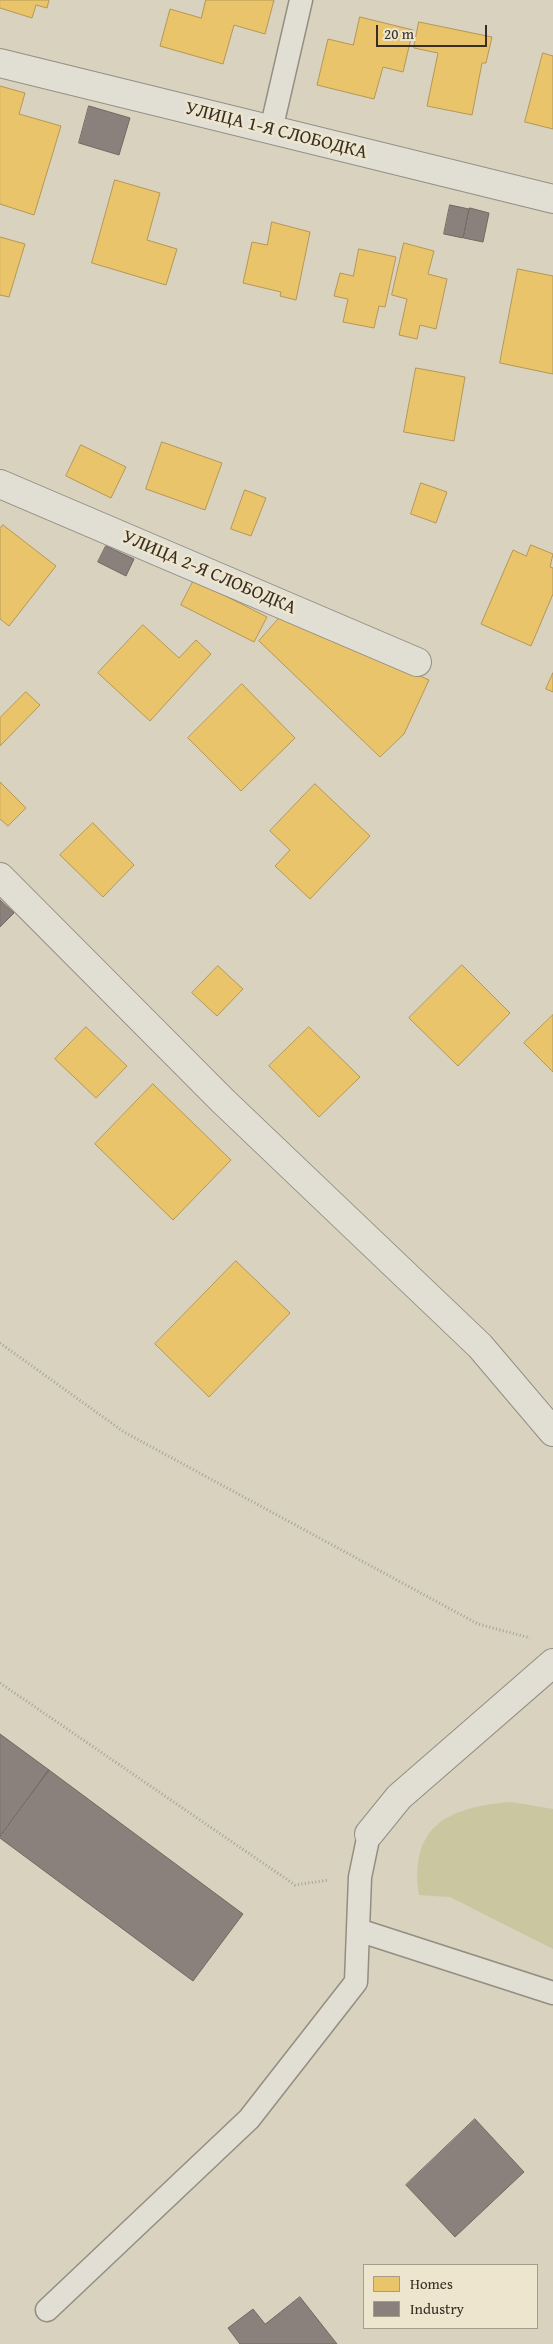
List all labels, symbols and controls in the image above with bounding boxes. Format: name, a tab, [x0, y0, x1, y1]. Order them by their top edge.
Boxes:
scale bar	[378, 15, 489, 47]
text: 20 m	[384, 23, 414, 44]
street label: УЛИЦА 1-Я СЛОБОДКА	[183, 97, 369, 165]
street label: УЛИЦА 2-Я СЛОБОДКА	[118, 526, 300, 620]
legend	[363, 2264, 538, 2329]
text: Homes	[410, 2273, 453, 2294]
text: Industry	[410, 2298, 464, 2319]

